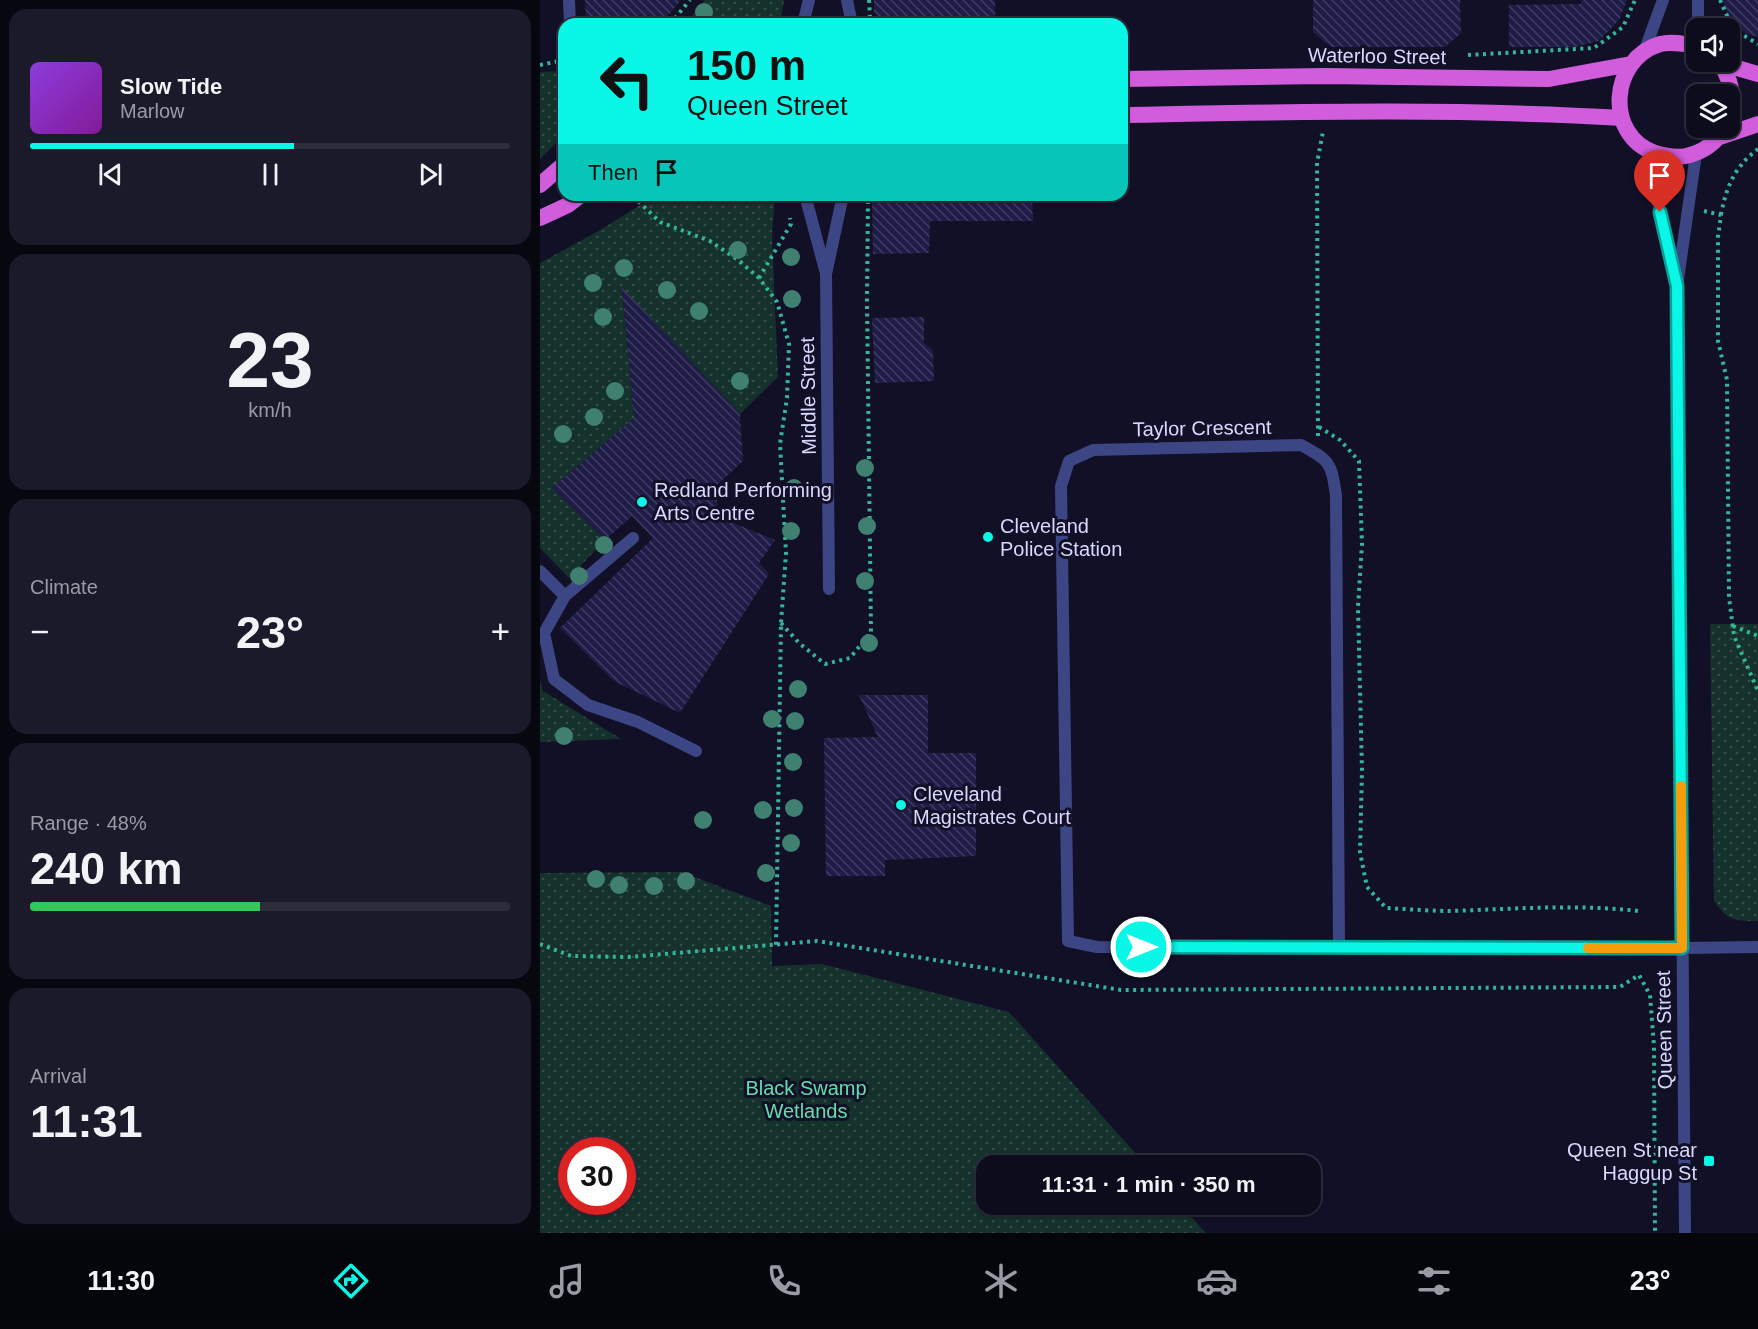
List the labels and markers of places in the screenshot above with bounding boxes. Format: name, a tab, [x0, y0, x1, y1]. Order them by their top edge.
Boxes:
pin	[1634, 150, 1685, 212]
place label: Redland Performing Arts Centre	[654, 479, 832, 524]
marker: Redland Performing Arts Centre	[635, 495, 649, 509]
place label: Cleveland Police Station	[1000, 515, 1122, 560]
marker: Cleveland Police Station	[981, 530, 995, 544]
place label: Cleveland Magistrates Court	[913, 783, 1071, 828]
marker: Cleveland Magistrates Court	[894, 798, 908, 812]
place label: Queen St near Haggup St	[1567, 1139, 1697, 1184]
marker: Queen St near Haggup St	[1702, 1154, 1716, 1168]

